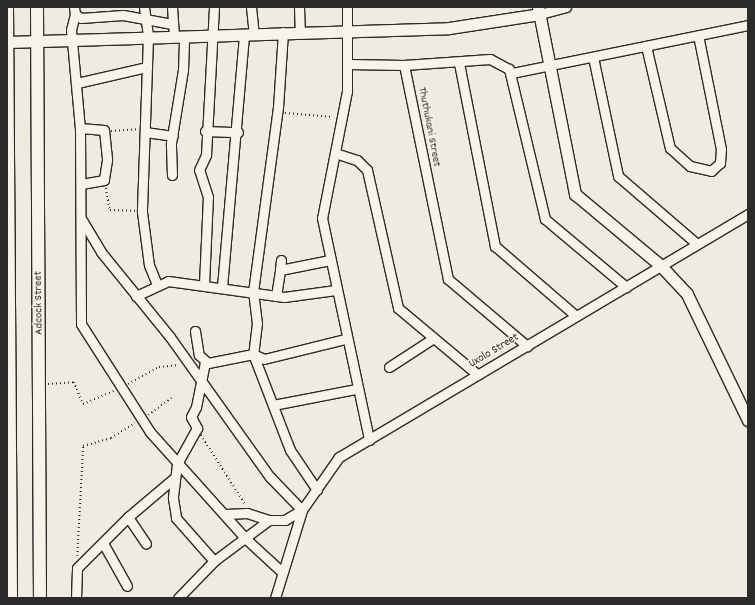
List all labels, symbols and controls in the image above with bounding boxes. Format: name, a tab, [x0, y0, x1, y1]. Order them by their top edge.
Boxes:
street label: Thuthukani Street	[414, 86, 444, 168]
street label: Adcock Street	[31, 271, 47, 335]
street label: Uxolo Street	[466, 330, 522, 372]

